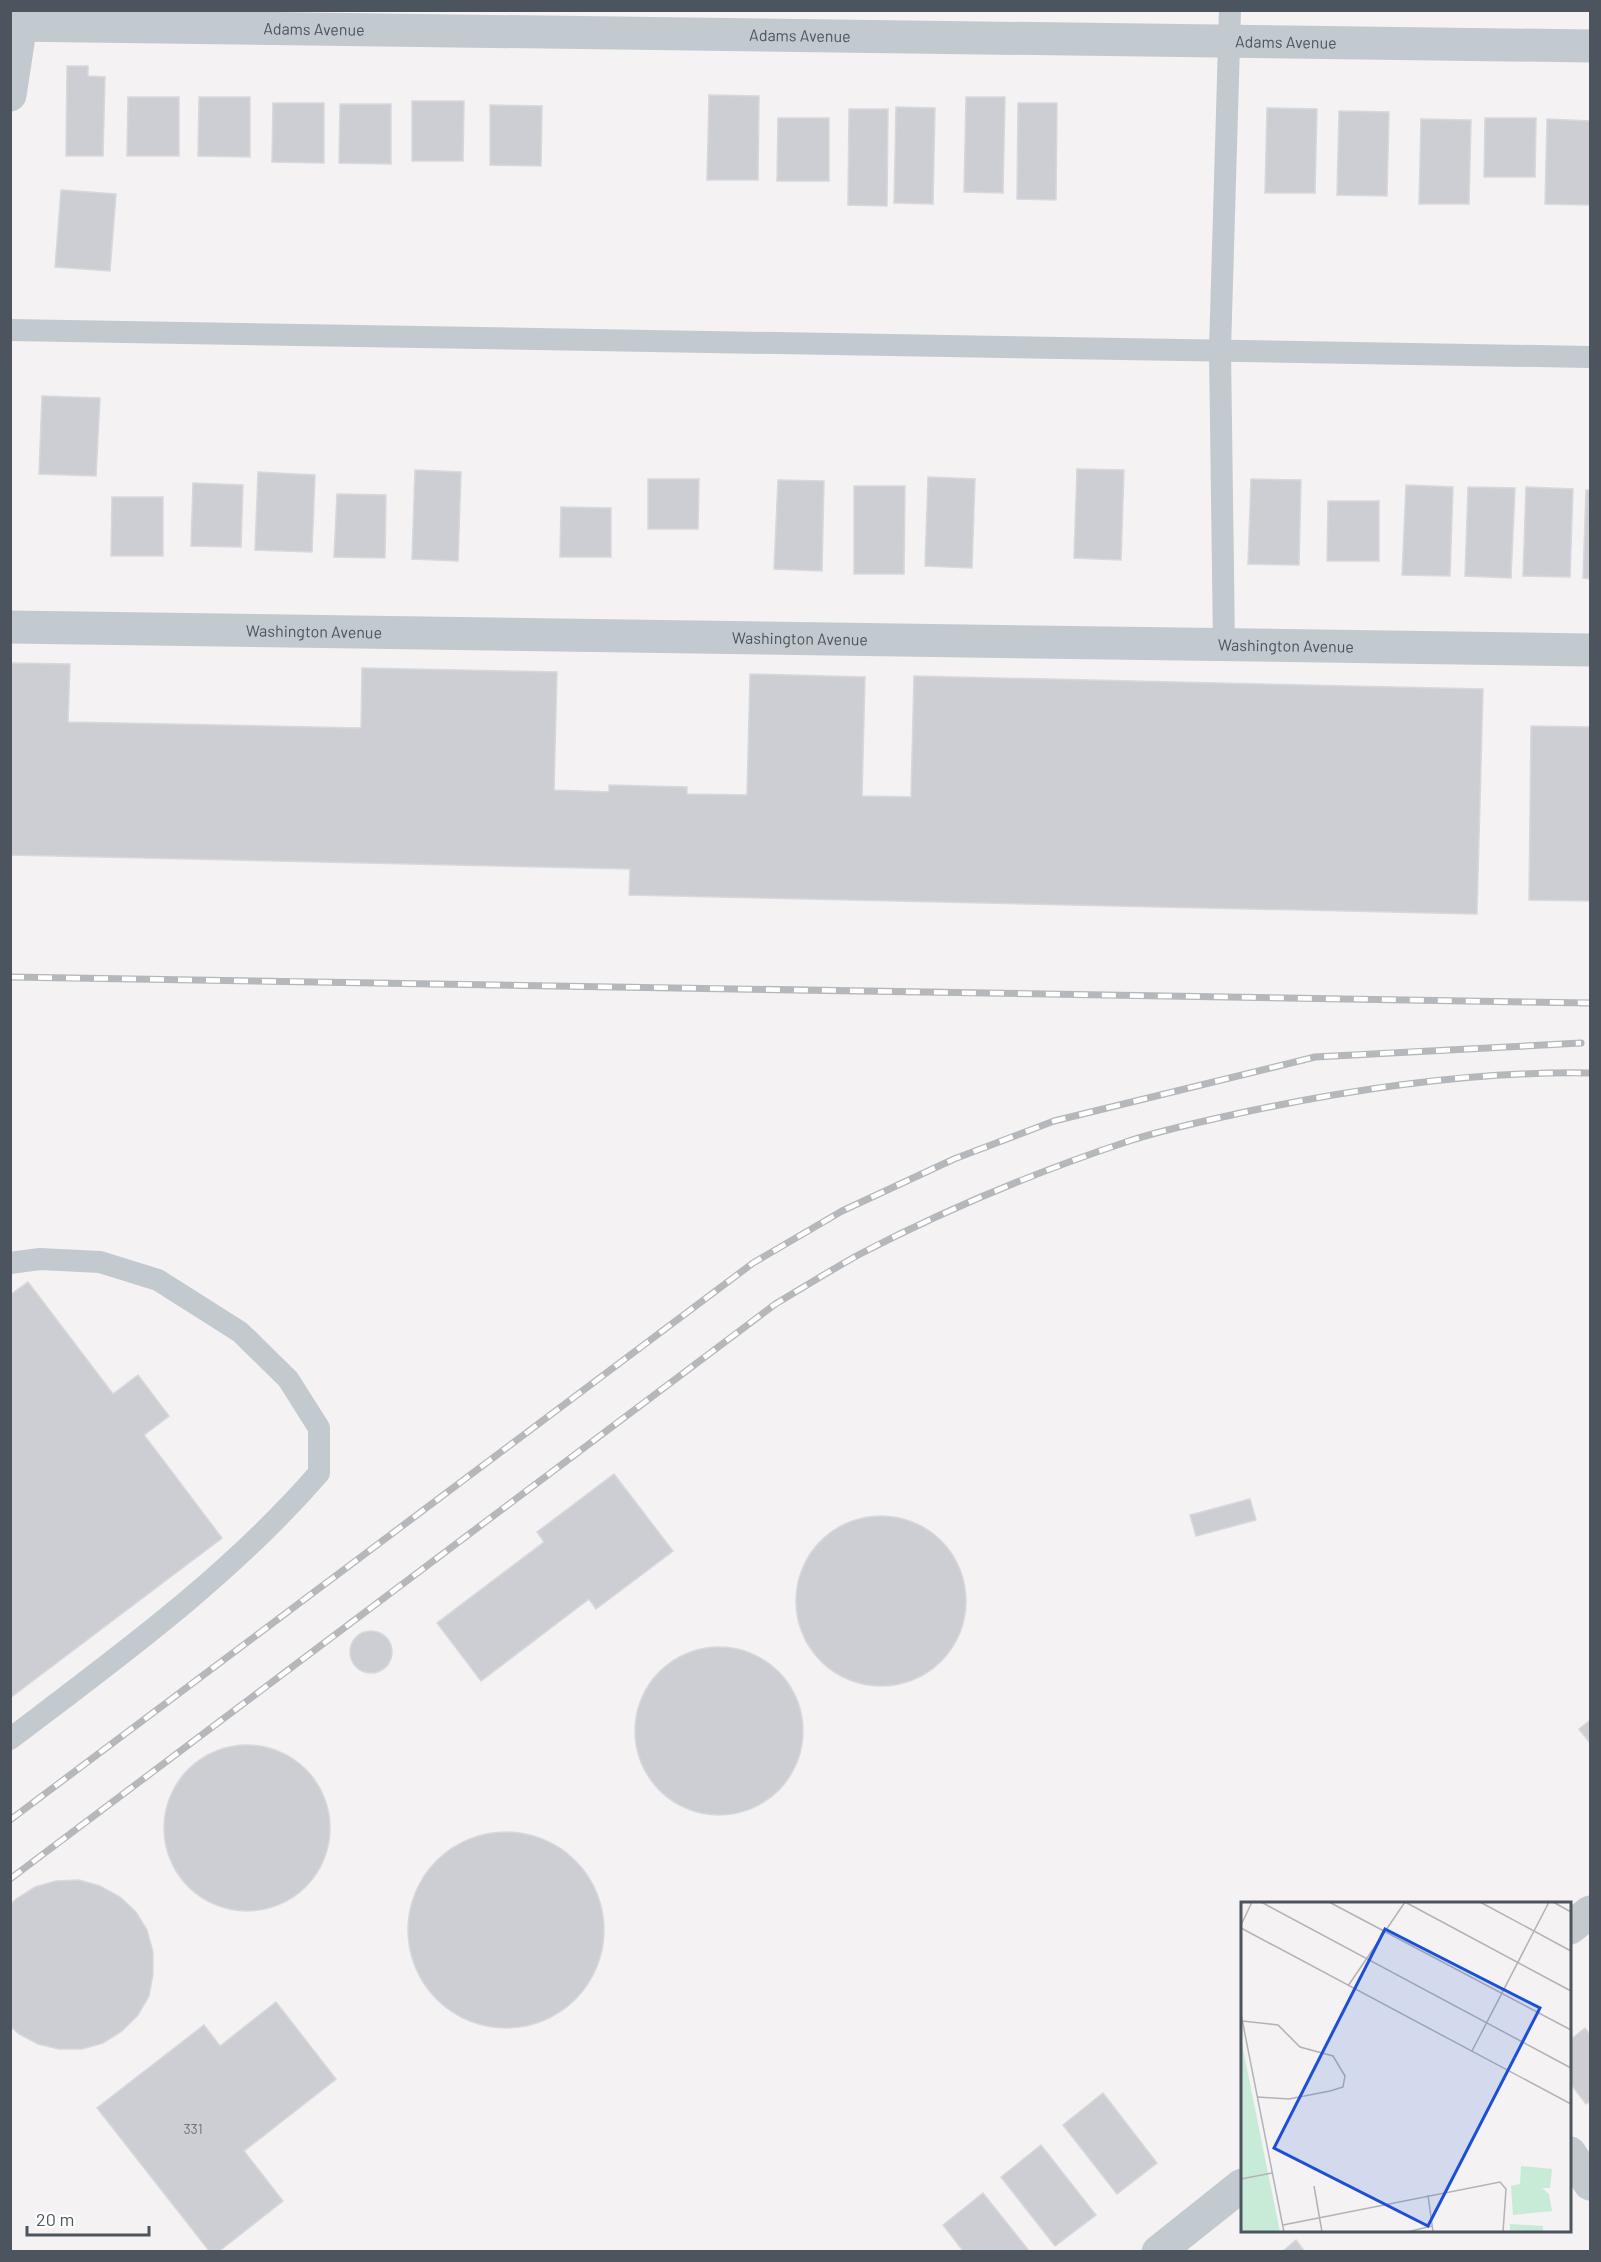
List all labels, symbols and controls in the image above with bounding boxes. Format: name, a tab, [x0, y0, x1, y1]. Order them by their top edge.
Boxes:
street label: Adams Avenue	[263, 18, 365, 39]
street label: Adams Avenue	[749, 25, 851, 45]
street label: Adams Avenue	[1235, 31, 1337, 52]
street label: Washington Avenue	[246, 620, 382, 641]
street label: Washington Avenue	[732, 628, 868, 648]
street label: Washington Avenue	[1218, 635, 1354, 656]
inset map	[1241, 1902, 1571, 2232]
house number: 331	[183, 2120, 203, 2137]
scale bar	[27, 2199, 148, 2237]
text: 20 m	[36, 2208, 74, 2230]

